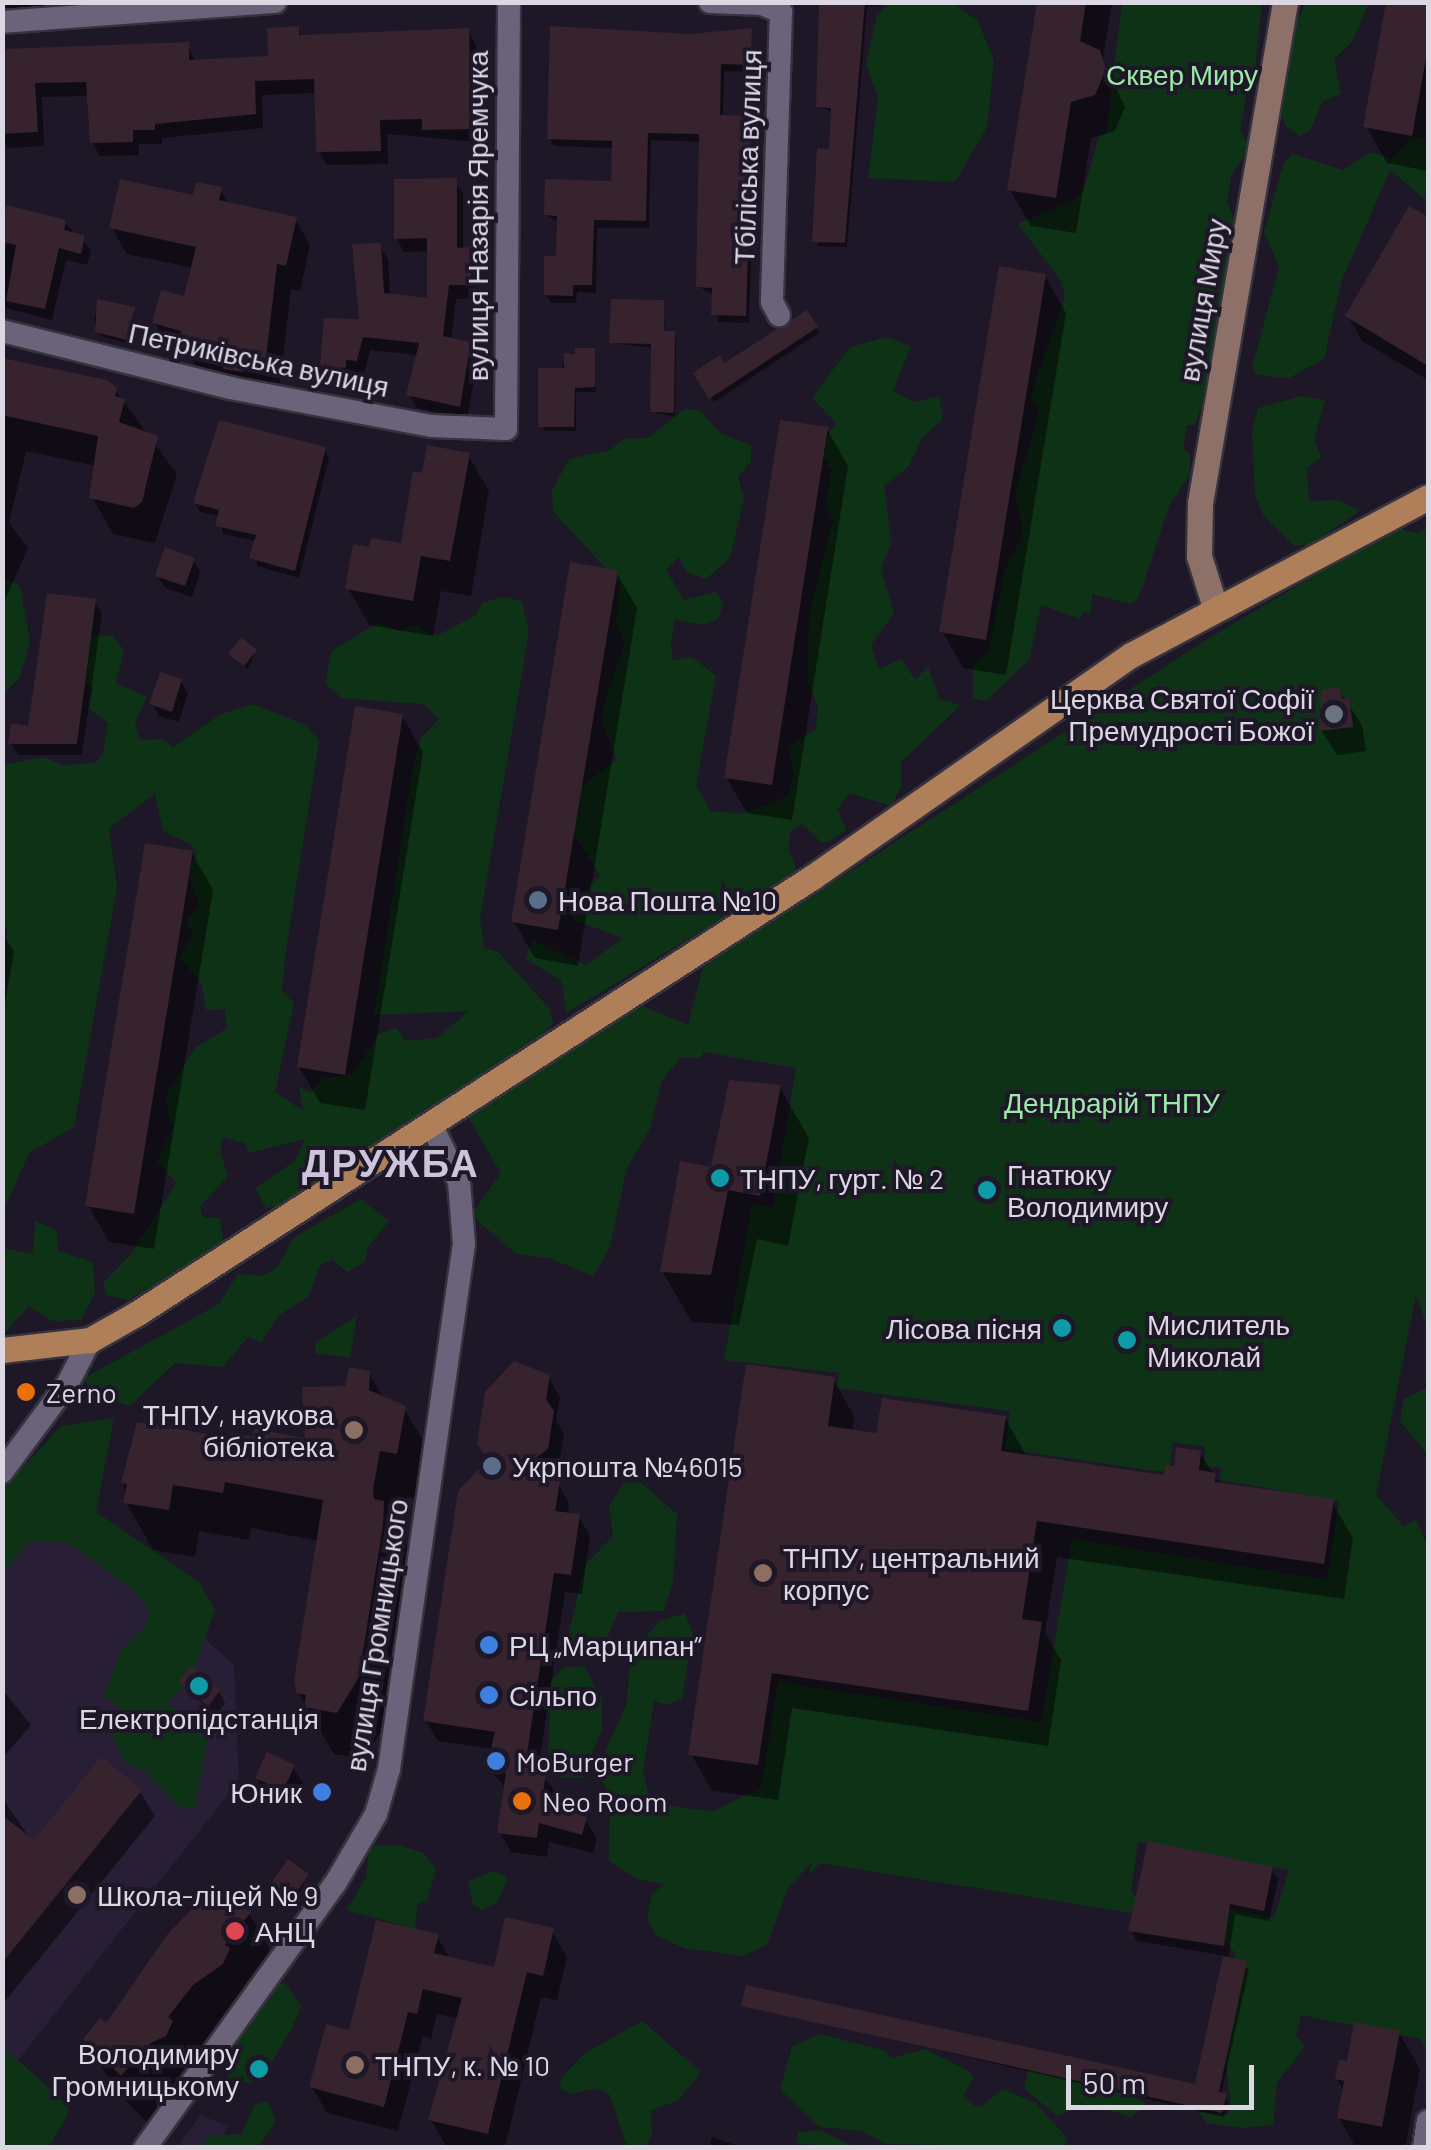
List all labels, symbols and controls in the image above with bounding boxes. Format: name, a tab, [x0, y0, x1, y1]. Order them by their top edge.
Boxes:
street label: Тбіліська вулиця	[726, 49, 768, 265]
street label: вулиця Назарія Яремчука	[460, 51, 494, 381]
park label: Сквер Миру	[1106, 57, 1258, 91]
street label: вулиця Миру	[1171, 216, 1233, 384]
street label: Петриківська вулиця	[126, 315, 392, 403]
place label: Церква Святої Софії Премудрості Божої	[1050, 681, 1314, 747]
marker: Церква Святої Софії Премудрості Божої	[1323, 703, 1345, 725]
place label: Нова Пошта №10	[558, 883, 777, 917]
marker: Нова Пошта №10	[527, 889, 549, 911]
park label: Дендрарій ТНПУ	[1004, 1085, 1220, 1119]
district label: ДРУЖБА	[302, 1140, 480, 1186]
place label: Гнатюку Володимиру	[1007, 1157, 1168, 1223]
place label: ТНПУ, гурт. № 2	[740, 1161, 944, 1195]
marker: ТНПУ, гурт. № 2	[709, 1167, 731, 1189]
marker: Гнатюку Володимиру	[976, 1179, 998, 1201]
place label: Мислитель Миколай	[1147, 1307, 1290, 1373]
place label: Лісова пісня	[886, 1311, 1042, 1345]
marker: Лісова пісня	[1051, 1317, 1073, 1339]
marker: Мислитель Миколай	[1116, 1329, 1138, 1351]
place label: Zerno	[46, 1375, 117, 1409]
marker: Zerno	[15, 1381, 37, 1403]
place label: ТНПУ, наукова бібліотека	[143, 1397, 334, 1463]
marker: ТНПУ, наукова бібліотека	[343, 1419, 365, 1441]
place label: Укрпошта №46015	[512, 1449, 742, 1483]
marker: Укрпошта №46015	[481, 1455, 503, 1477]
street label: вулиця Громницького	[338, 1496, 414, 1774]
place label: ТНПУ, центральний корпус	[783, 1540, 1040, 1606]
marker: ТНПУ, центральний корпус	[752, 1562, 774, 1584]
place label: РЦ „Марципан“	[509, 1628, 702, 1662]
marker: РЦ „Марципан“	[478, 1634, 500, 1656]
marker: Електропідстанція	[188, 1675, 210, 1697]
place label: Сільпо	[509, 1678, 597, 1712]
marker: Сільпо	[478, 1684, 500, 1706]
place label: Електропідстанція	[79, 1701, 319, 1735]
place label: MoBurger	[516, 1744, 633, 1778]
marker: MoBurger	[485, 1750, 507, 1772]
place label: Юник	[230, 1775, 302, 1809]
marker: Юник	[311, 1781, 333, 1803]
place label: Neo Room	[542, 1784, 667, 1818]
marker: Neo Room	[511, 1790, 533, 1812]
place label: Школа-ліцей № 9	[97, 1878, 318, 1912]
marker: Школа-ліцей № 9	[66, 1884, 88, 1906]
place label: АНЦ	[255, 1914, 315, 1948]
marker: АНЦ	[224, 1920, 246, 1942]
place label: Володимиру Громницькому	[52, 2036, 239, 2102]
scale bar	[1071, 2045, 1258, 2107]
place label: ТНПУ, к. № 10	[375, 2048, 550, 2082]
marker: ТНПУ, к. № 10	[344, 2054, 366, 2076]
marker: Володимиру Громницькому	[248, 2058, 270, 2080]
text: 50 m	[1083, 2064, 1146, 2100]

